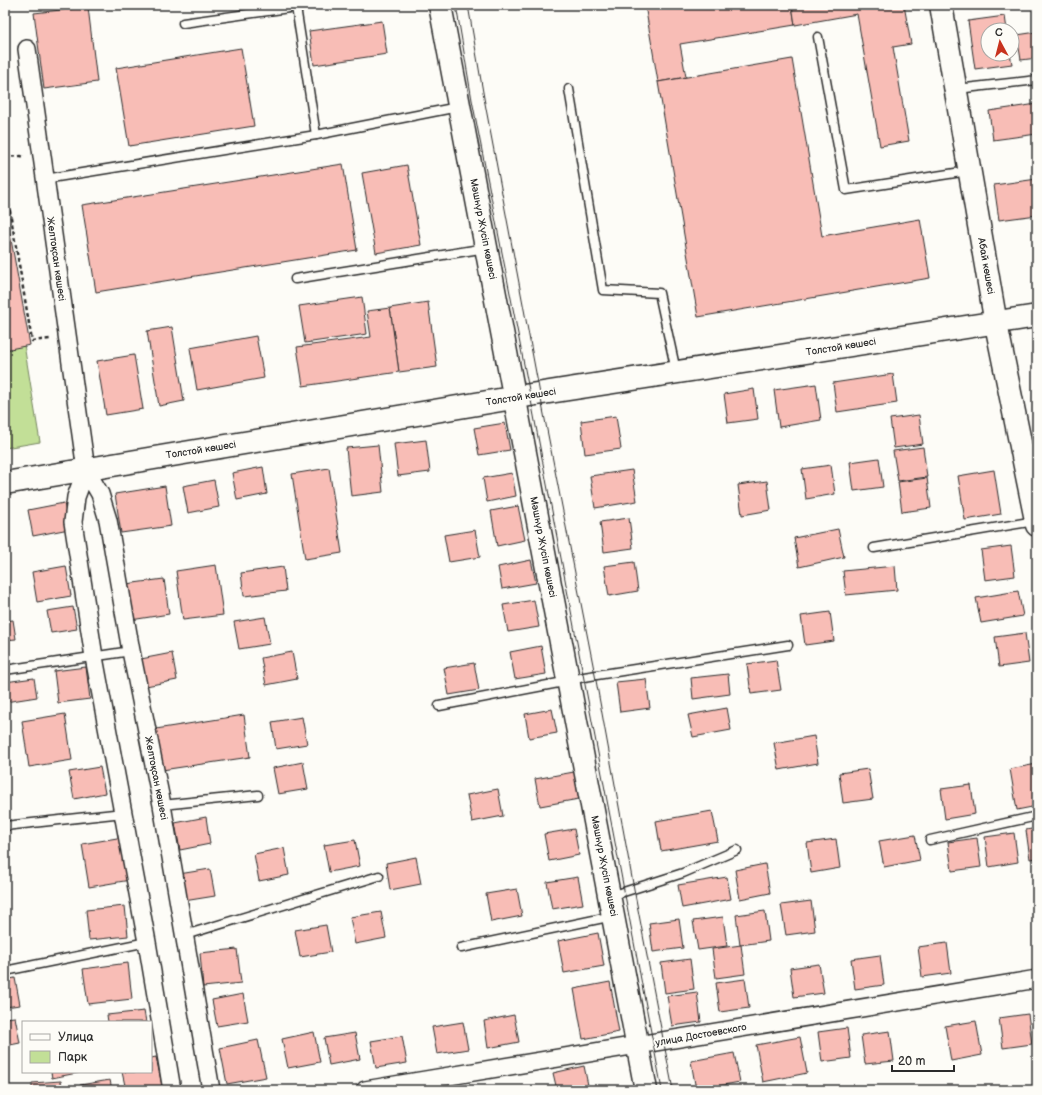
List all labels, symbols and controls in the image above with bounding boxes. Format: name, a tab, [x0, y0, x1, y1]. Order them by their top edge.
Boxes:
north arrow	[980, 22, 1020, 62]
text: С	[994, 26, 1004, 39]
street label: Мәшһүр Жүсіп көшесі	[467, 177, 499, 281]
street label: Желтоқсан көшесі	[44, 216, 68, 302]
street label: Абай көшесі	[975, 236, 997, 295]
street label: Толстой көшесі	[805, 336, 877, 358]
street label: Толстой көшесі	[485, 386, 557, 408]
street label: Толстой көшесі	[165, 439, 237, 461]
street label: Мәшһүр Жүсіп көшесі	[527, 495, 559, 599]
street label: Желтоқсан көшесі	[142, 735, 170, 821]
street label: Мәшһүр Жүсіп көшесі	[588, 814, 620, 918]
legend	[22, 1021, 152, 1073]
street label: улица Достоевского	[655, 1021, 747, 1049]
text: Улица	[58, 1030, 94, 1045]
scale bar	[892, 1047, 954, 1073]
text: Парк	[58, 1050, 88, 1065]
text: 20 m	[898, 1054, 925, 1069]

